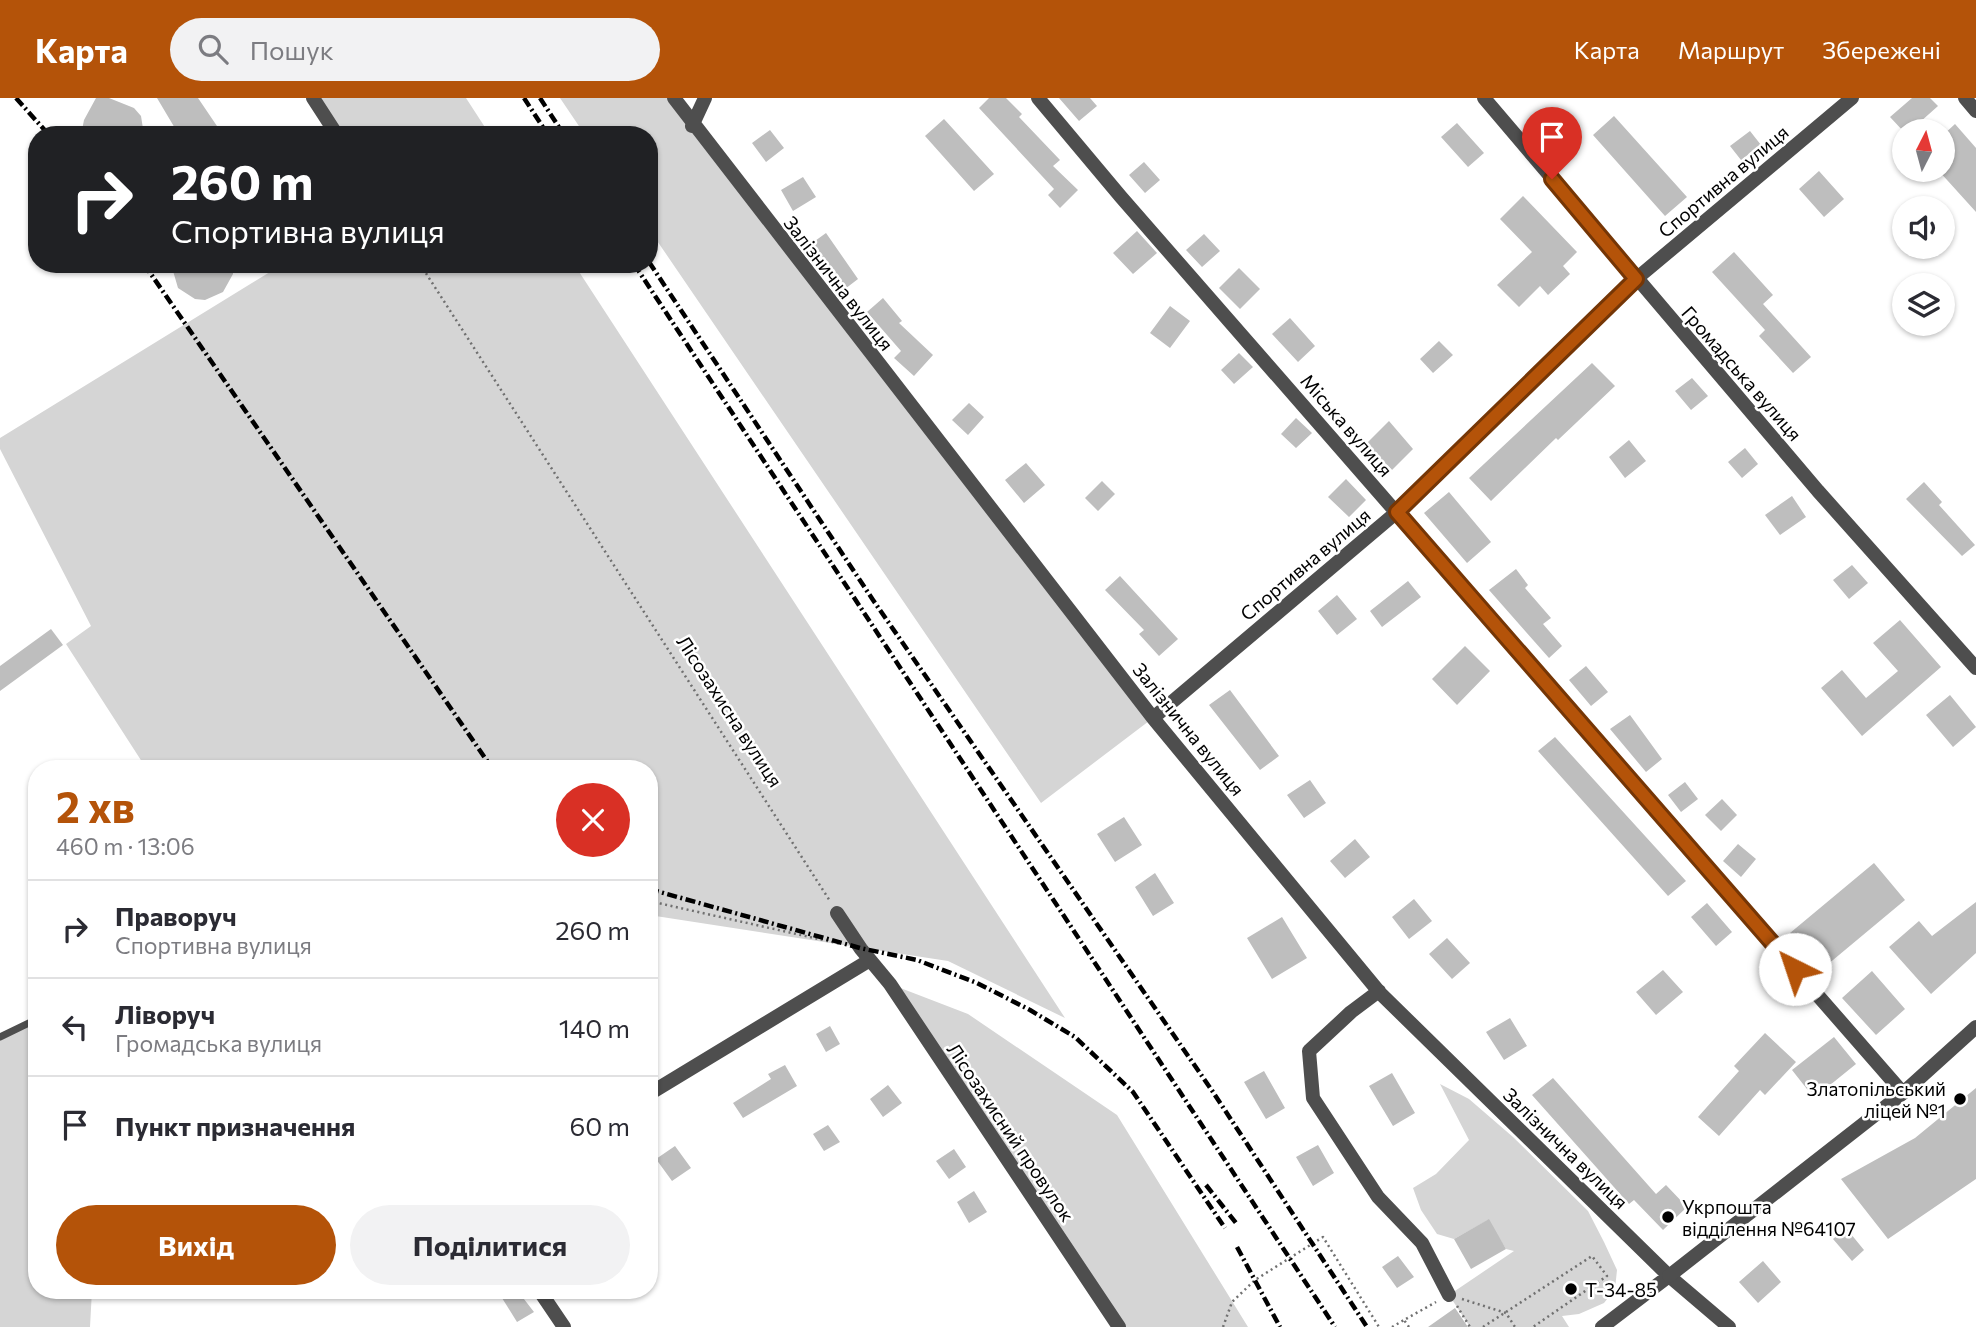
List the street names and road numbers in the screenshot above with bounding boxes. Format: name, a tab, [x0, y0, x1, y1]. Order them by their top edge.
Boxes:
street label: Спортивна вулиця	[1653, 120, 1793, 242]
street label: Залізнична вулиця	[779, 211, 899, 355]
street label: Громадська вулиця	[1677, 301, 1807, 445]
street label: Міська вулиця	[1296, 369, 1398, 481]
street label: Спортивна вулиця	[1235, 503, 1375, 625]
street label: Лісозахисна вулиця	[672, 631, 788, 791]
street label: Залізнична вулиця	[1128, 658, 1250, 800]
street label: Лісозахисний провулок	[943, 1038, 1079, 1226]
street label: Залізнична вулиця	[1499, 1083, 1633, 1213]

